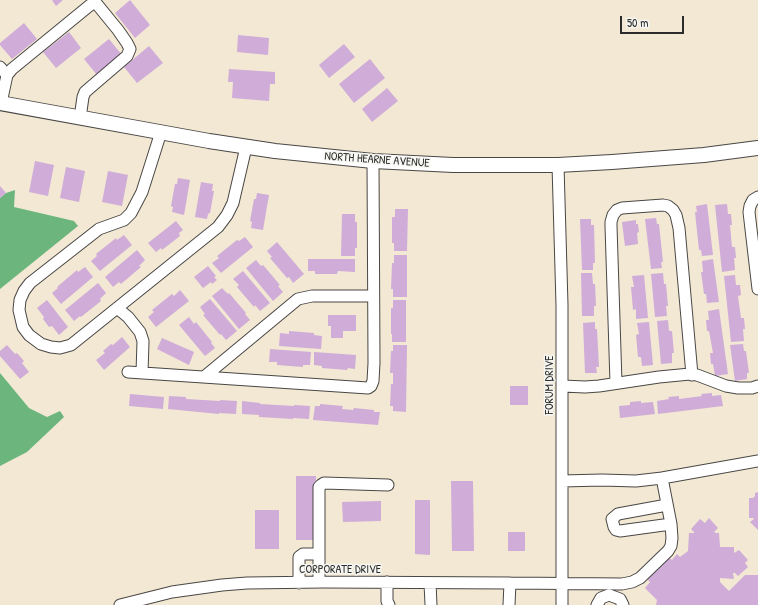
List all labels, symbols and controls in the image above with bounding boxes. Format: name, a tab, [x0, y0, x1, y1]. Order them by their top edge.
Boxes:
scale bar	[622, 8, 686, 34]
text: 50 m	[627, 14, 648, 31]
street label: NORTH HEARNE AVENUE	[324, 149, 430, 171]
street label: FORUM DRIVE	[543, 355, 557, 415]
street label: CORPORATE DRIVE	[299, 563, 381, 577]

